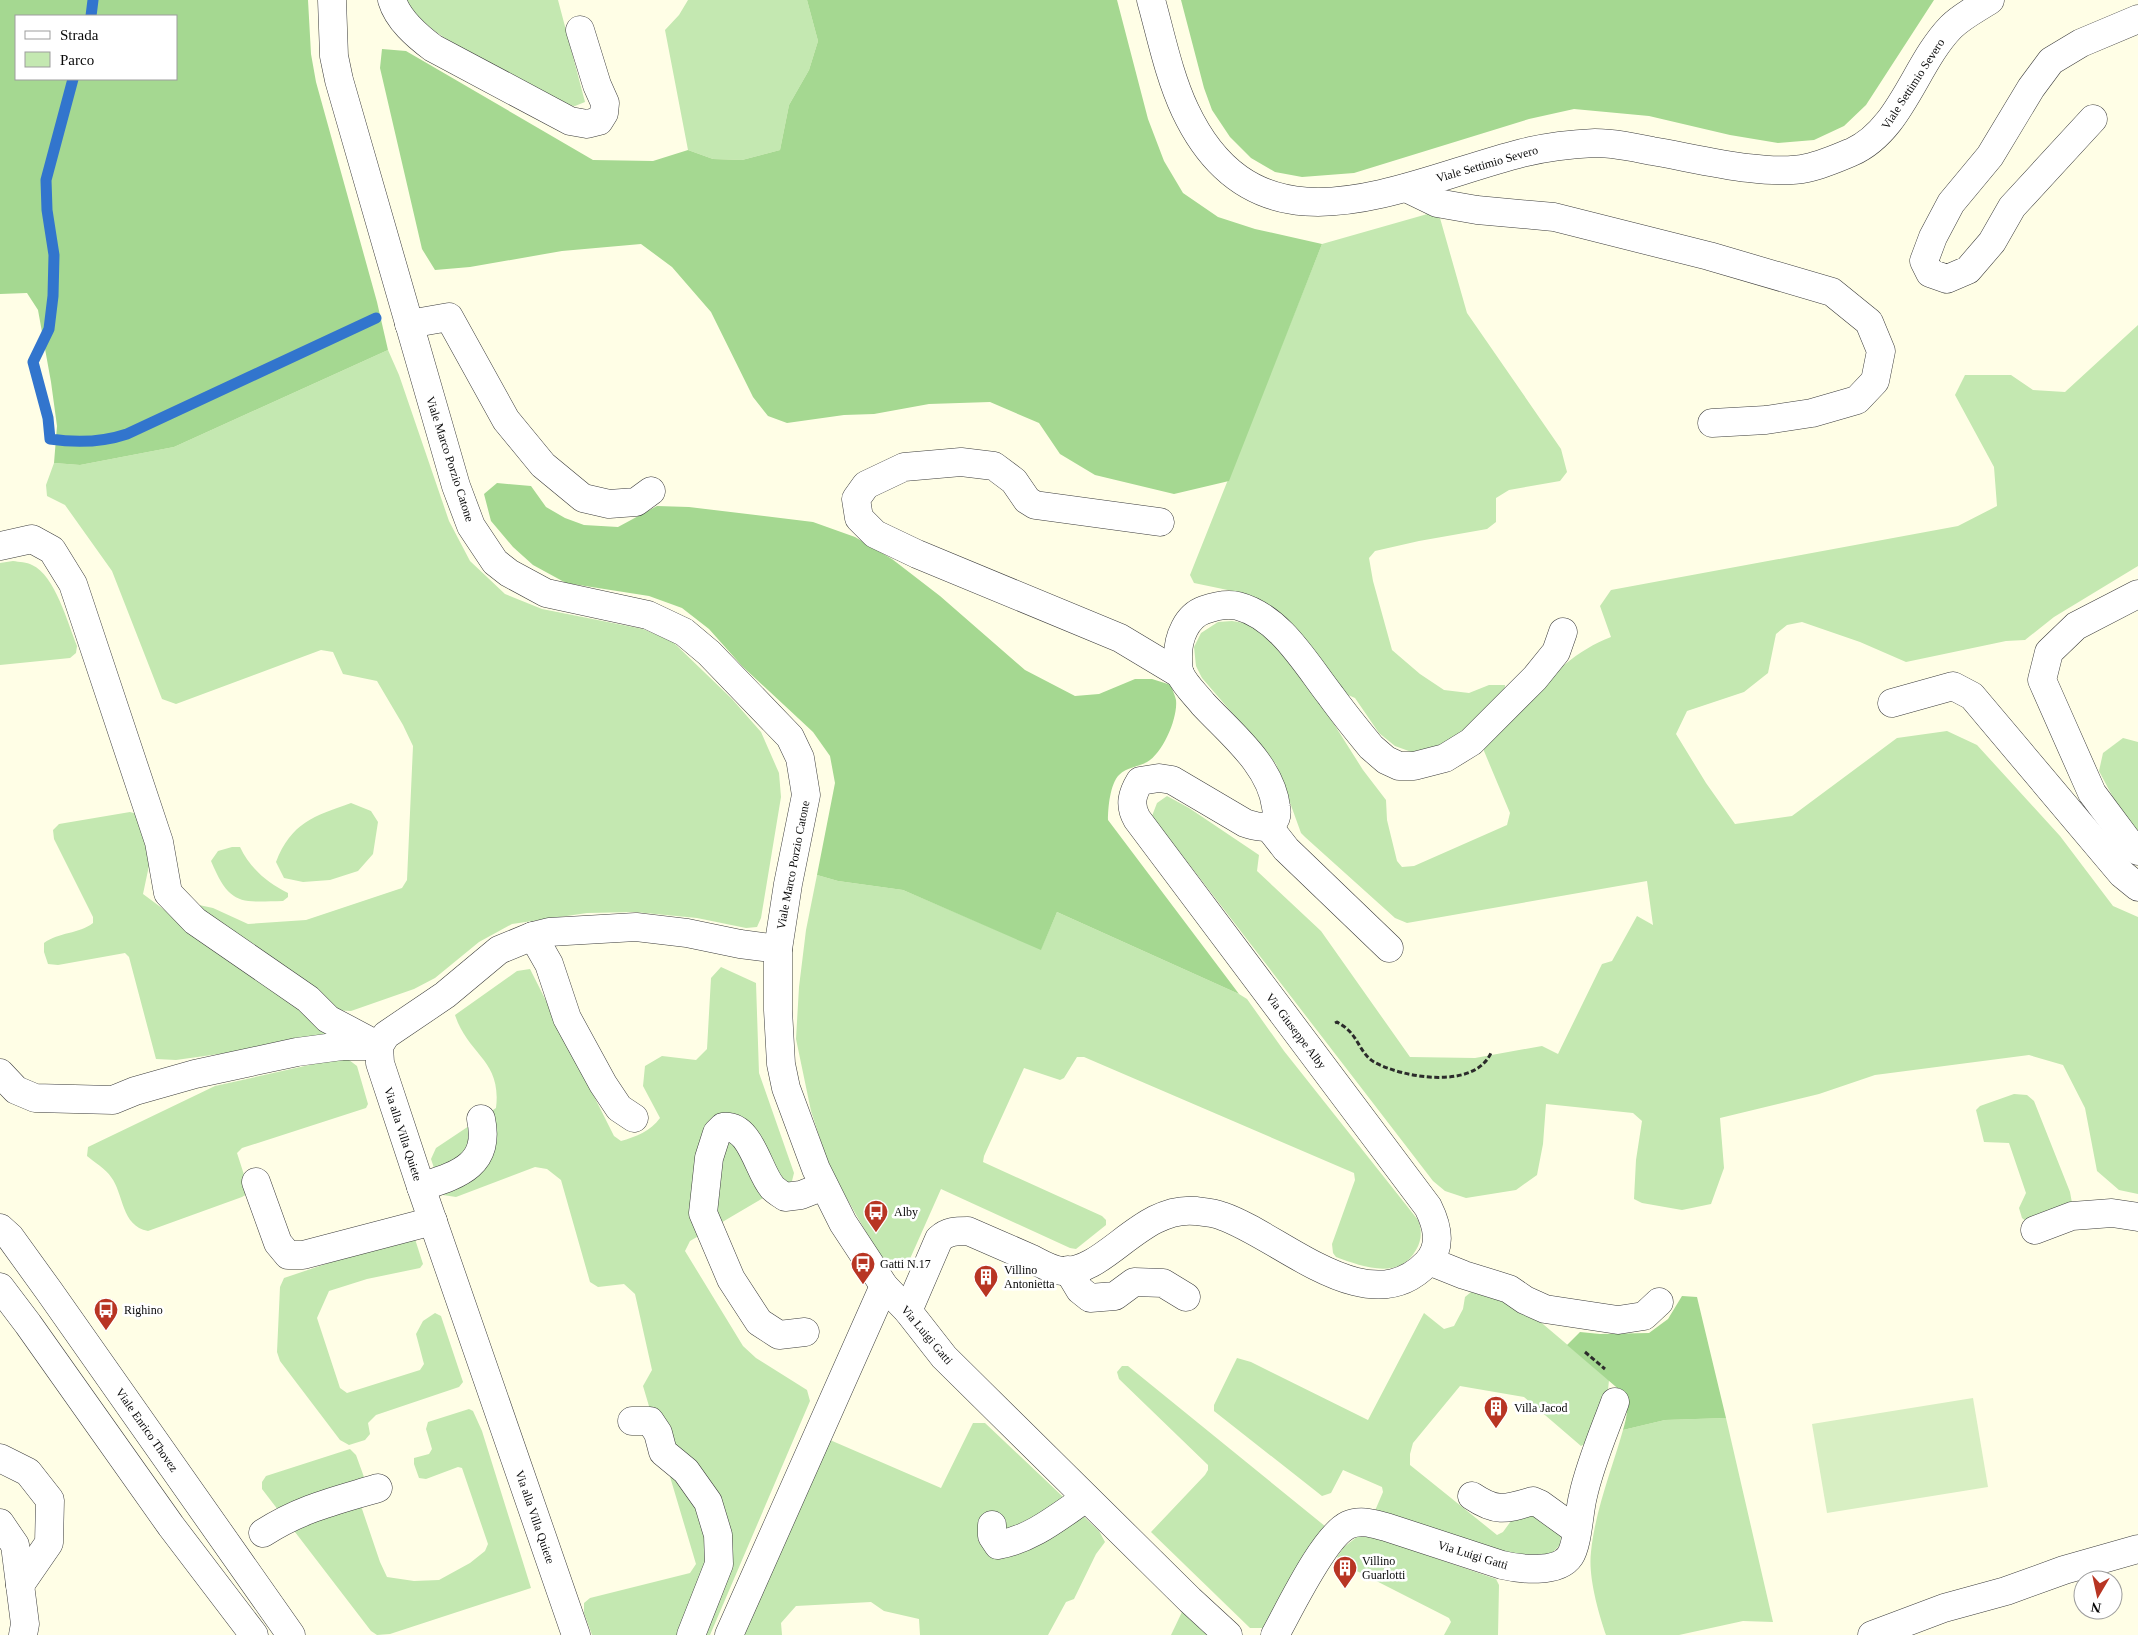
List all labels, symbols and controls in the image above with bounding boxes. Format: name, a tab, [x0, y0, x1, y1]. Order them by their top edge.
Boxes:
legend	[15, 15, 178, 80]
text: Strada	[60, 27, 99, 43]
street label: Viale Settimio Severo	[1878, 36, 1948, 132]
text: Parco	[60, 52, 94, 68]
street label: Viale Settimio Severo	[1434, 143, 1540, 185]
street label: Viale Marco Porzio Catone	[423, 395, 477, 523]
street label: Viale Marco Porzio Catone	[774, 799, 812, 931]
street label: Via Giuseppe Alby	[1263, 990, 1329, 1072]
street label: Via alla Villa Quiete	[381, 1085, 425, 1183]
bus stop icon: Alby	[863, 1199, 889, 1233]
place label: Alby	[894, 1205, 918, 1219]
bus stop icon: Gatti N.17	[850, 1251, 876, 1285]
place label: Gatti N.17	[880, 1257, 931, 1271]
place label: Villino Antonietta	[1004, 1263, 1055, 1291]
building icon: Villino Antonietta	[973, 1264, 999, 1298]
bus stop icon: Righino	[93, 1297, 119, 1331]
place label: Righino	[124, 1303, 163, 1317]
street label: Via Luigi Gatti	[898, 1303, 956, 1368]
street label: Viale Enrico Thovez	[113, 1385, 181, 1475]
building icon: Villa Jacod	[1483, 1395, 1509, 1429]
place label: Villa Jacod	[1514, 1401, 1568, 1415]
street label: Via alla Villa Quiete	[512, 1468, 558, 1566]
street label: Via Luigi Gatti	[1436, 1538, 1510, 1572]
place label: Villino Guarlotti	[1362, 1554, 1406, 1582]
building icon: Villino Guarlotti	[1332, 1555, 1358, 1589]
north arrow	[2073, 1570, 2123, 1620]
text: N	[2090, 1599, 2102, 1616]

